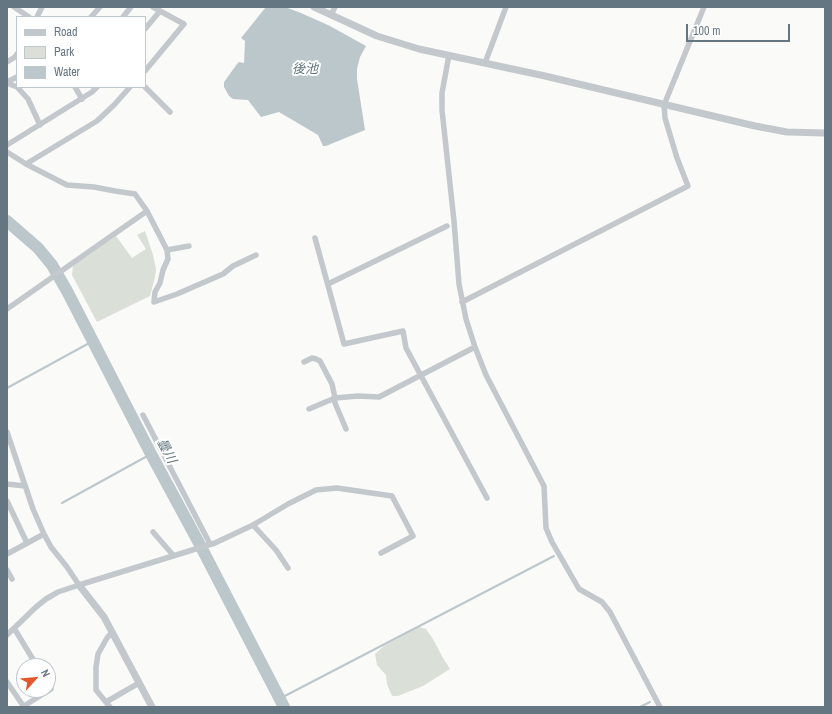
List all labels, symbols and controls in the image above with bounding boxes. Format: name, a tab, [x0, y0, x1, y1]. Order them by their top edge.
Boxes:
legend	[16, 16, 146, 88]
scale bar	[688, 16, 792, 42]
text: 100 m	[693, 23, 720, 39]
text: Road	[54, 24, 78, 40]
text: Park	[54, 44, 74, 60]
water label: 後池	[292, 62, 318, 78]
text: Water	[54, 64, 80, 80]
water label: 曇川	[153, 436, 179, 466]
north arrow	[16, 658, 56, 698]
text: N	[38, 667, 54, 679]

